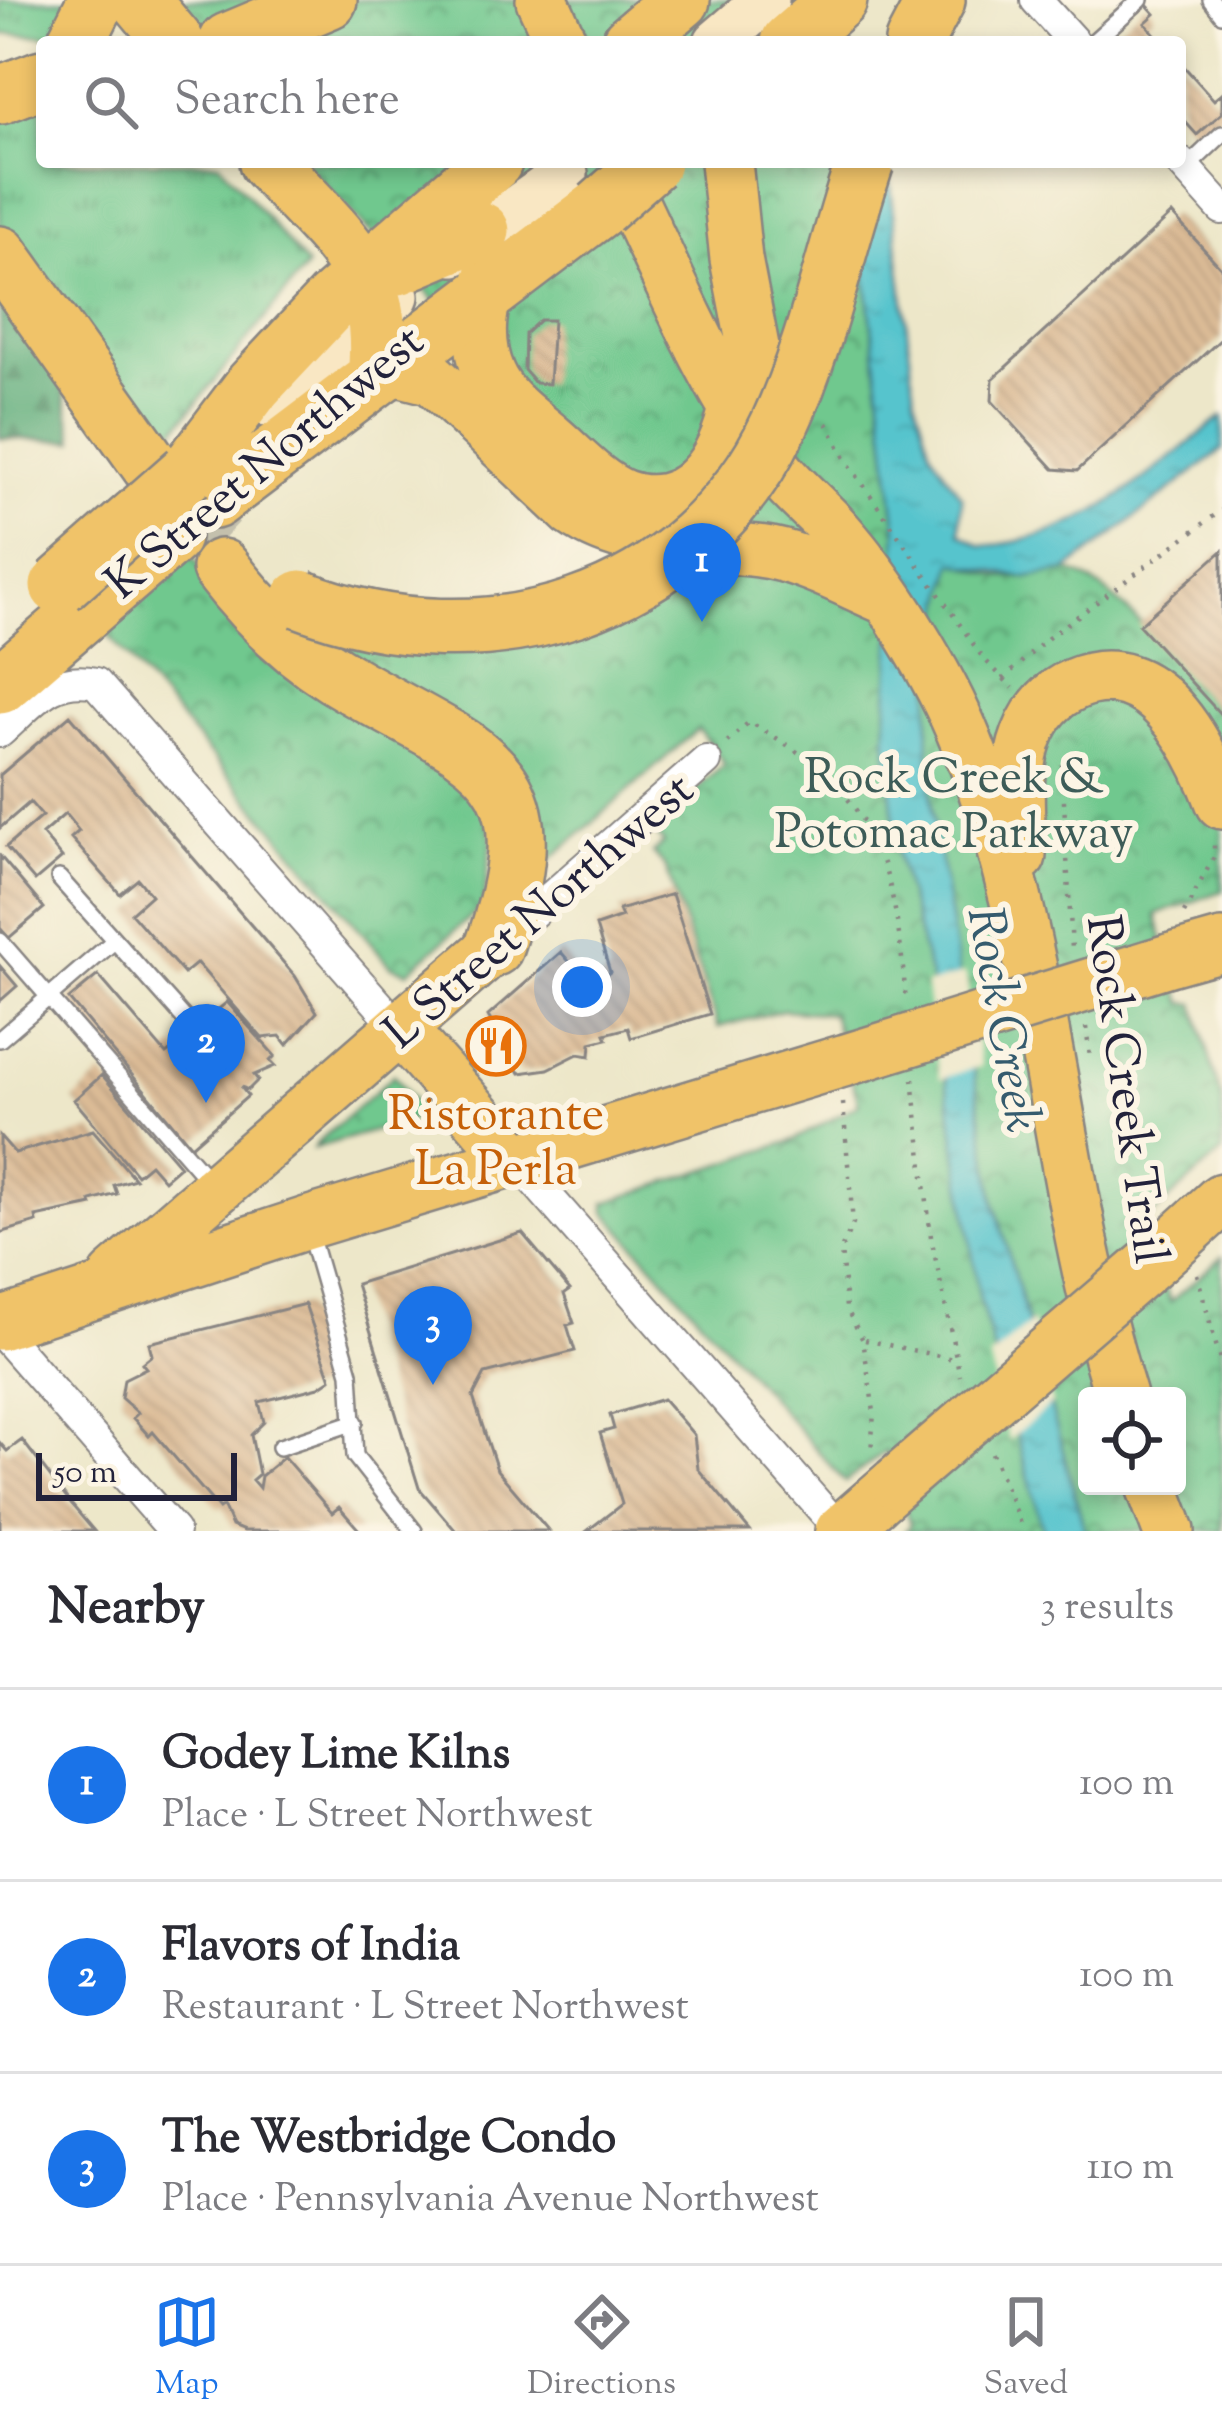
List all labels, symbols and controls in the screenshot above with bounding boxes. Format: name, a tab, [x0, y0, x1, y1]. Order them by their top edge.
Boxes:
search box	[36, 36, 1186, 168]
icon: search	[78, 69, 144, 135]
text: Search here	[174, 70, 400, 135]
street label: K Street Northwest	[92, 310, 441, 618]
pin: 1	[663, 523, 741, 622]
park label: Rock Creek & Potomac Parkway	[775, 746, 1133, 870]
street label: L Street Northwest	[370, 759, 711, 1068]
water label: Rock Creek	[945, 902, 1056, 1138]
street label: Rock Creek Trail	[1065, 911, 1182, 1268]
your location	[552, 957, 612, 1017]
pin: 2	[167, 1004, 245, 1103]
restaurant icon: Ristorante La Perla	[465, 1015, 527, 1077]
place label: Ristorante La Perla	[388, 1083, 604, 1207]
pin: 3	[394, 1286, 472, 1385]
map controls	[1078, 1387, 1186, 1495]
button: locate	[1078, 1387, 1186, 1495]
scale bar	[36, 1447, 237, 1500]
text: 50 m	[54, 1450, 117, 1498]
text: Nearby	[48, 1573, 205, 1646]
text: 3 results	[1040, 1581, 1174, 1637]
text: Godey Lime Kilns	[162, 1724, 510, 1789]
text: 1	[80, 1757, 94, 1813]
text: 100 m	[1079, 1757, 1174, 1813]
text: Place · L Street Northwest	[162, 1789, 593, 1845]
text: Flavors of India	[162, 1916, 460, 1981]
text: 2	[78, 1949, 96, 2005]
text: 100 m	[1079, 1949, 1174, 2005]
text: Restaurant · L Street Northwest	[162, 1981, 689, 2037]
text: The Westbridge Condo	[162, 2108, 616, 2173]
text: 3	[79, 2141, 95, 2197]
text: 110 m	[1087, 2141, 1174, 2197]
text: Place · Pennsylvania Avenue Northwest	[162, 2173, 819, 2229]
tab: Map	[154, 2289, 220, 2409]
tab: Directions	[527, 2289, 676, 2409]
tab: Saved	[984, 2289, 1068, 2409]

